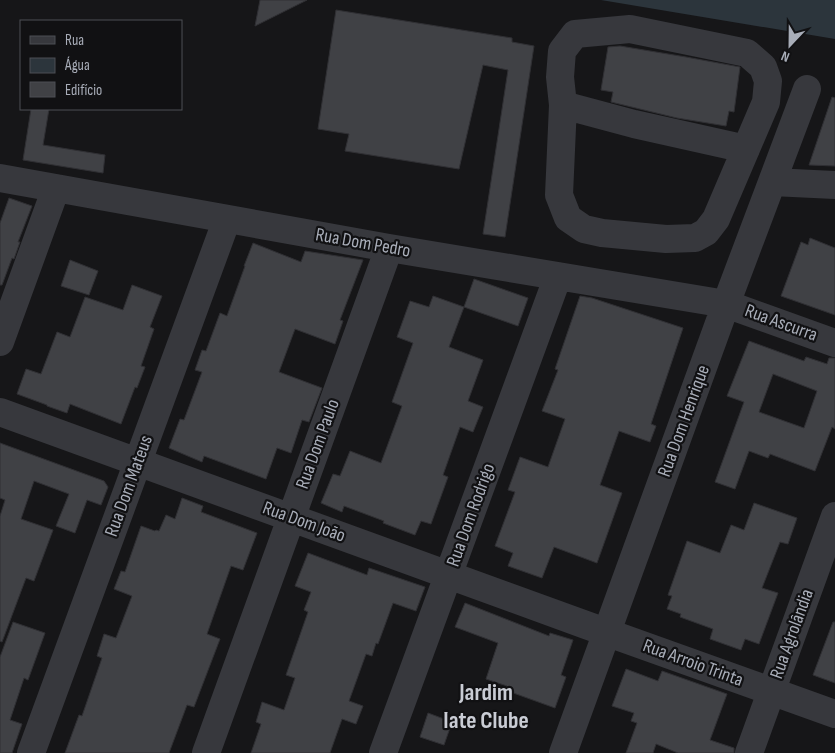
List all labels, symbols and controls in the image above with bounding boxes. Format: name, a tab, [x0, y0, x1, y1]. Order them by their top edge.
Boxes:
legend	[20, 20, 182, 110]
north arrow	[765, 20, 815, 70]
text: Rua	[65, 31, 84, 50]
text: N	[779, 47, 792, 66]
text: Água	[64, 56, 90, 75]
text: Edifício	[65, 81, 102, 100]
street label: Rua Dom Pedro	[314, 223, 412, 263]
street label: Rua Ascurra	[742, 299, 820, 347]
street label: Rua Dom Henrique	[653, 362, 715, 480]
street label: Rua Dom Paulo	[291, 396, 345, 492]
street label: Rua Dom Mateus	[100, 432, 158, 540]
street label: Rua Dom Rodrigo	[442, 460, 500, 570]
street label: Rua Dom João	[259, 496, 349, 548]
street label: Rua Agrolândia	[765, 586, 819, 682]
street label: Rua Arroio Trinta	[640, 634, 746, 692]
district label: Jardim Iate Clube	[443, 678, 529, 735]

